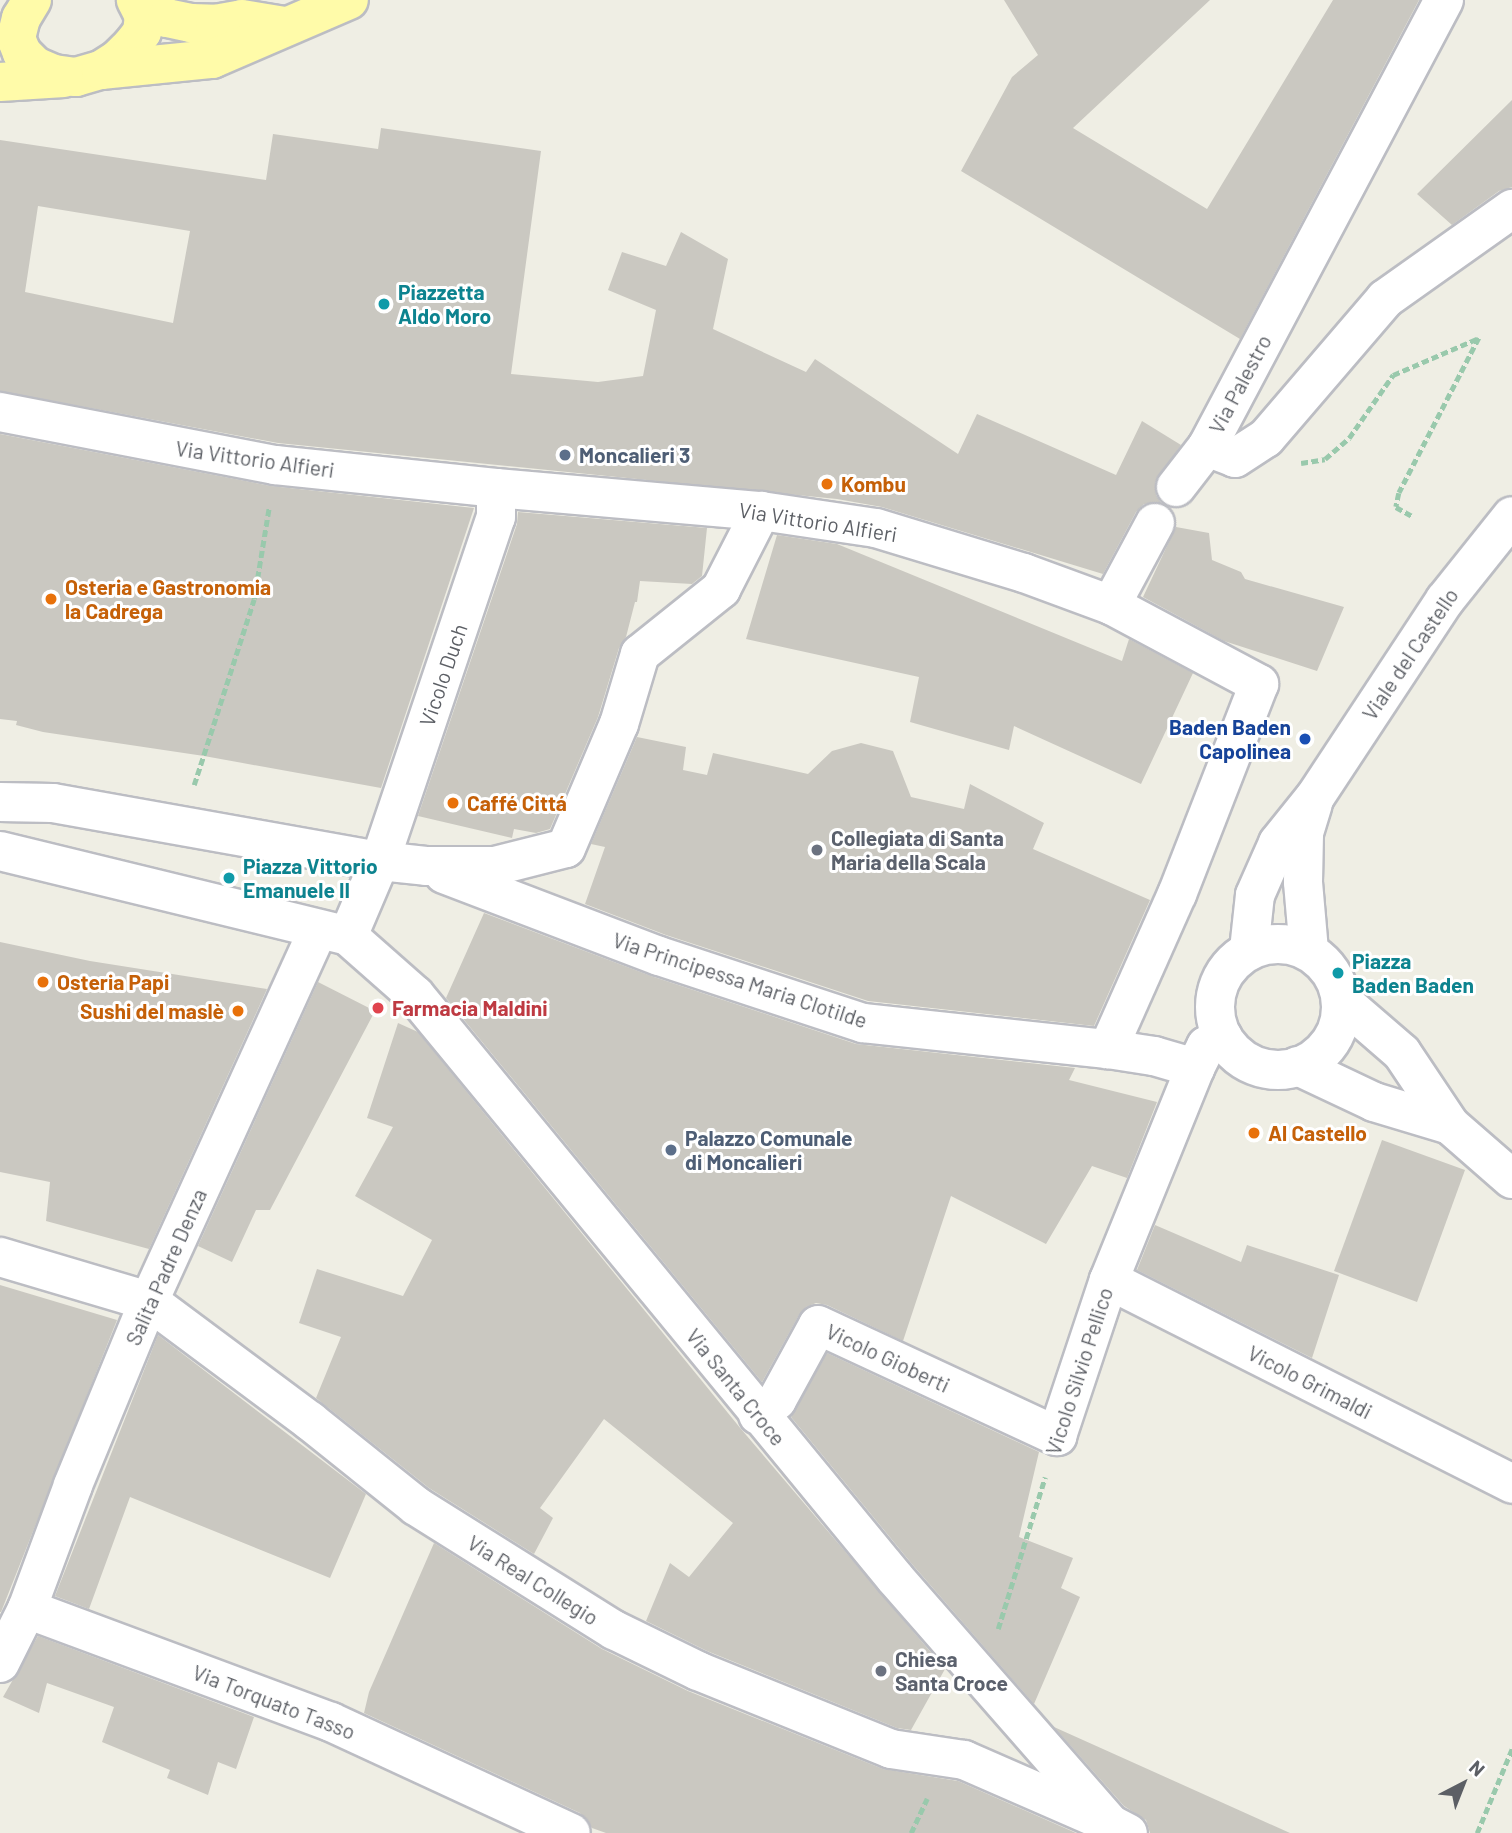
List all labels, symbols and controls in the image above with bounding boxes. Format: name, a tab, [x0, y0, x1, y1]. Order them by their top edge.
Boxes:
place label: Piazzetta Aldo Moro	[398, 279, 491, 329]
marker: Piazzetta Aldo Moro	[376, 296, 392, 312]
street label: Via Palestro	[1203, 330, 1277, 438]
street label: Via Vittorio Alfieri	[174, 435, 336, 483]
place label: Moncalieri 3	[579, 442, 690, 468]
marker: Moncalieri 3	[557, 447, 573, 463]
place label: Kombu	[841, 471, 906, 497]
marker: Kombu	[819, 476, 835, 492]
street label: Via Vittorio Alfieri	[737, 497, 899, 547]
place label: Osteria e Gastronomia la Cadrega	[65, 574, 271, 624]
street label: Viale del Castello	[1357, 583, 1463, 725]
marker: Osteria e Gastronomia la Cadrega	[43, 591, 59, 607]
street label: Vicolo Duch	[414, 620, 472, 730]
place label: Baden Baden Capolinea	[1169, 714, 1291, 764]
marker: Baden Baden Capolinea	[1297, 731, 1313, 747]
place label: Caffé Cittá	[467, 790, 567, 816]
marker: Caffé Cittá	[445, 795, 461, 811]
place label: Collegiata di Santa Maria della Scala	[831, 825, 1004, 875]
marker: Collegiata di Santa Maria della Scala	[809, 842, 825, 858]
place label: Piazza Vittorio Emanuele II	[243, 853, 378, 903]
marker: Piazza Vittorio Emanuele II	[221, 870, 237, 886]
street label: Via Principessa Maria Clotilde	[610, 927, 870, 1033]
place label: Piazza Baden Baden	[1352, 948, 1474, 998]
marker: Piazza Baden Baden	[1330, 965, 1346, 981]
place label: Osteria Papi	[57, 969, 169, 995]
marker: Osteria Papi	[35, 974, 51, 990]
place label: Farmacia Maldini	[392, 995, 548, 1021]
place label: Sushi del maslè	[80, 998, 224, 1024]
marker: Farmacia Maldini	[370, 1000, 386, 1016]
marker: Sushi del maslè	[230, 1003, 246, 1019]
place label: Al Castello	[1268, 1120, 1367, 1146]
place label: Palazzo Comunale di Moncalieri	[685, 1125, 852, 1175]
marker: Al Castello	[1246, 1125, 1262, 1141]
marker: Palazzo Comunale di Moncalieri	[663, 1142, 679, 1158]
street label: Salita Padre Denza	[120, 1185, 212, 1349]
street label: Vicolo Silvio Pellico	[1040, 1284, 1118, 1458]
street label: Vicolo Gioberti	[822, 1318, 954, 1398]
street label: Via Santa Croce	[681, 1323, 791, 1451]
street label: Vicolo Grimaldi	[1244, 1340, 1376, 1424]
street label: Via Real Collegio	[463, 1530, 603, 1630]
place label: Chiesa Santa Croce	[895, 1646, 1008, 1696]
street label: Via Torquato Tasso	[189, 1659, 359, 1745]
marker: Chiesa Santa Croce	[873, 1663, 889, 1679]
north arrow	[1428, 1749, 1498, 1819]
text: N	[1465, 1755, 1490, 1781]

